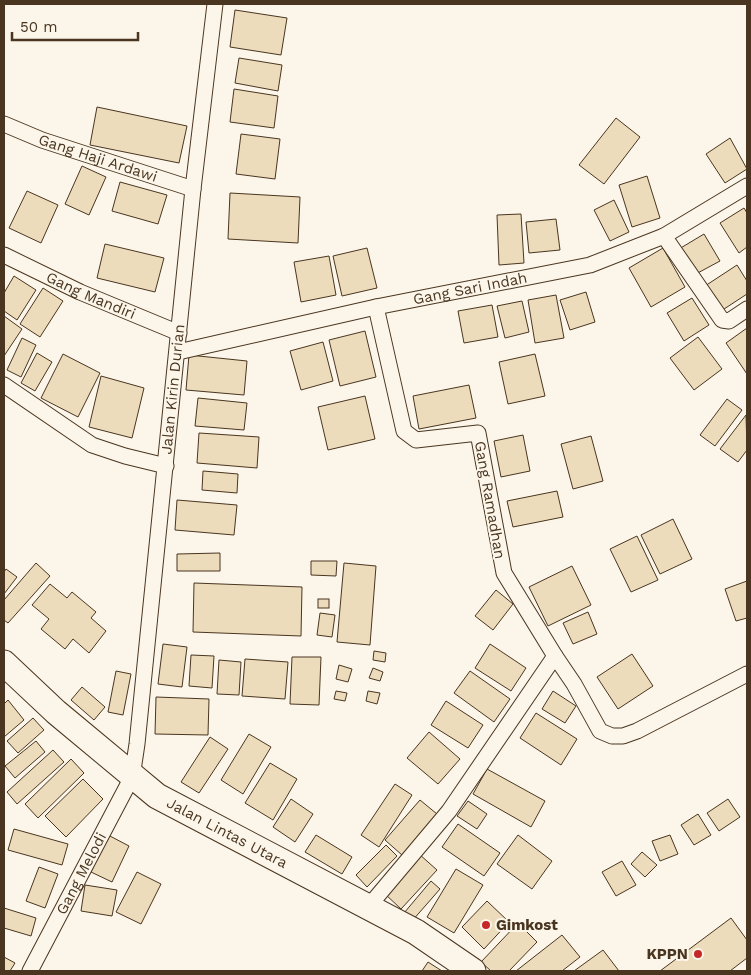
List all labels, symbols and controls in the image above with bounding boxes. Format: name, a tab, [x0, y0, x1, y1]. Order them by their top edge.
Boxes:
scale bar	[12, 10, 139, 42]
text: 50 m	[20, 18, 57, 36]
street label: Gang Haji Ardawi	[36, 130, 160, 186]
street label: Gang Mandiri	[43, 268, 138, 323]
street label: Gang Sari Indah	[412, 269, 529, 309]
street label: Jalan Kirin Durian	[157, 323, 188, 455]
street label: Gang Ramadhan	[471, 440, 509, 560]
street label: Jalan Lintas Utara	[164, 794, 291, 872]
street label: Gang Melodi	[52, 830, 110, 918]
place label: Gimkost	[496, 916, 558, 934]
marker: Gimkost	[480, 919, 492, 931]
place label: KPPN	[646, 945, 688, 963]
marker: KPPN	[692, 948, 704, 960]

